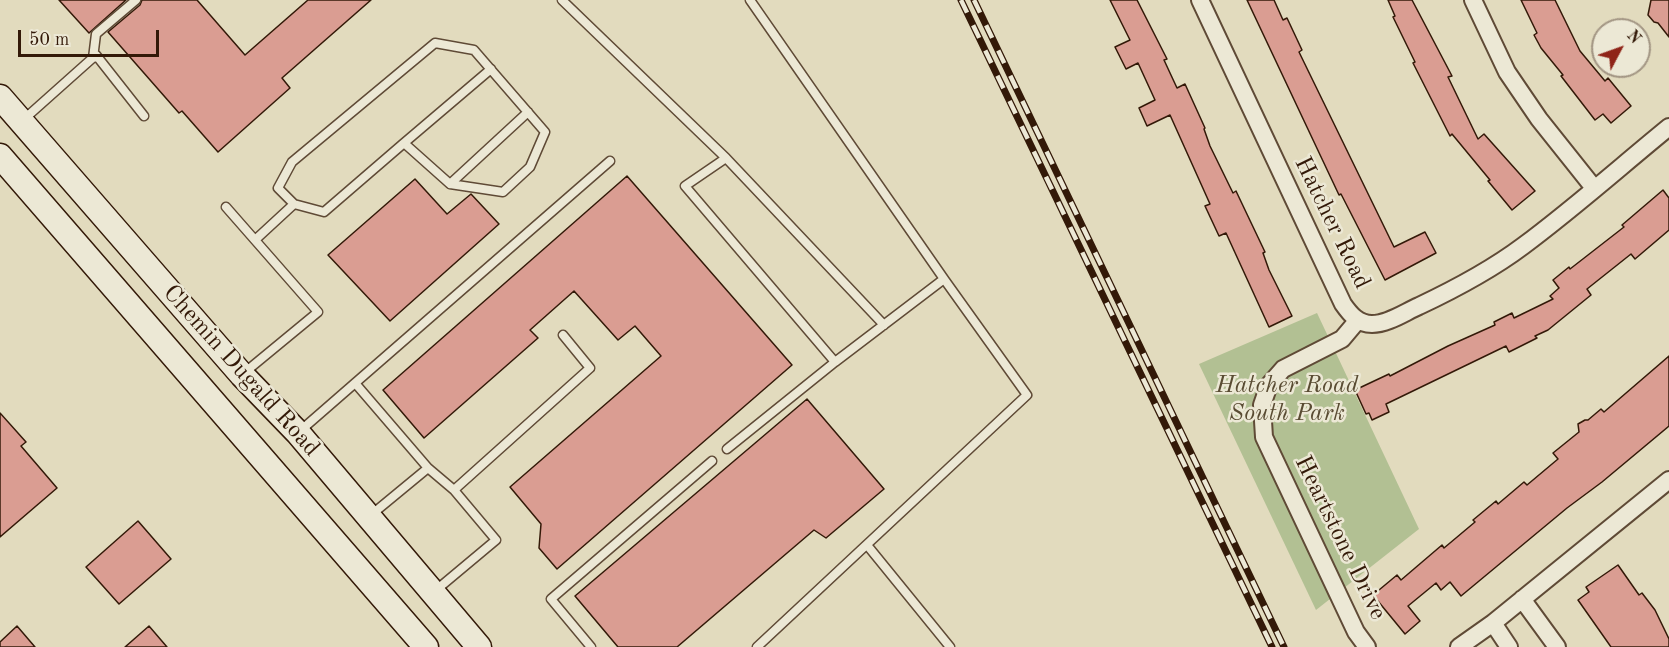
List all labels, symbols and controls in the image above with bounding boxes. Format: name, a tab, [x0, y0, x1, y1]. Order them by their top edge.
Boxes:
scale bar	[21, 18, 162, 56]
north arrow	[1591, 18, 1651, 78]
text: N	[1623, 28, 1643, 47]
text: 50 m	[29, 31, 69, 49]
street label: Hatcher Road	[1288, 152, 1376, 294]
street label: Chemin Dugald Road	[156, 279, 326, 463]
park label: Hatcher Road South Park	[1215, 372, 1359, 428]
street label: Heartstone Drive	[1288, 451, 1392, 625]

